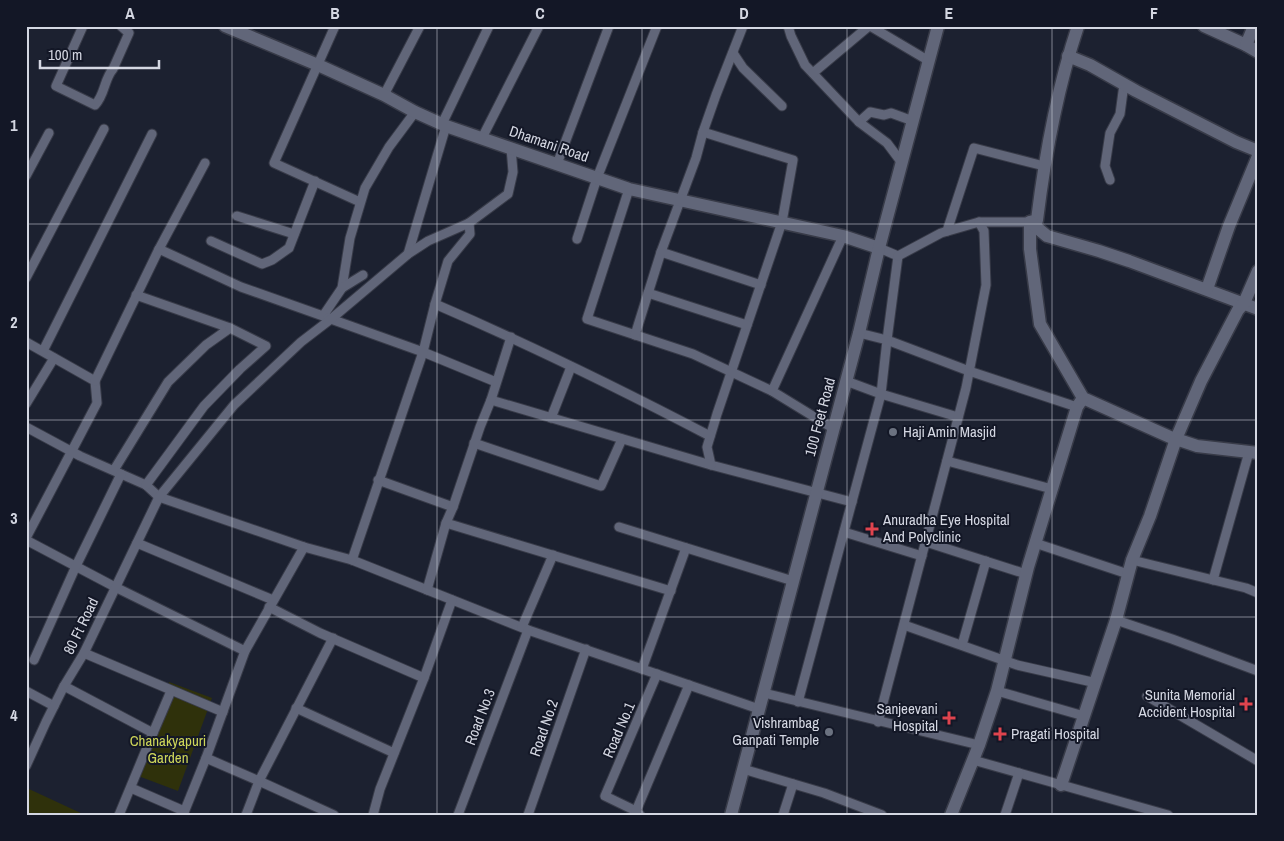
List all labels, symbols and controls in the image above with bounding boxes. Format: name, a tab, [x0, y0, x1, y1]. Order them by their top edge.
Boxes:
text: A	[125, 2, 135, 24]
text: B	[330, 2, 340, 24]
text: C	[535, 2, 545, 24]
text: D	[739, 2, 749, 24]
text: E	[945, 2, 954, 24]
text: F	[1150, 2, 1158, 24]
scale bar	[40, 38, 159, 70]
text: 100 m	[48, 44, 82, 65]
text: 1	[10, 114, 18, 136]
street label: Dhamani Road	[507, 120, 592, 167]
text: 2	[10, 311, 18, 333]
street label: 100 Feet Road	[799, 375, 840, 459]
place label: Haji Amin Masjid	[903, 421, 996, 442]
marker: Haji Amin Masjid	[887, 426, 899, 438]
text: 3	[10, 507, 18, 529]
place label: Anuradha Eye Hospital And Polyclinic	[882, 509, 1010, 547]
marker: Anuradha Eye Hospital And Polyclinic	[865, 522, 879, 536]
street label: 80 Ft Road	[58, 594, 103, 658]
place label: Sunita Memorial Accident Hospital	[1138, 684, 1235, 722]
street label: Road No.3	[459, 685, 500, 748]
street label: Road No.2	[524, 696, 563, 759]
marker: Sunita Memorial Accident Hospital	[1239, 697, 1253, 711]
street label: Road No.1	[597, 698, 640, 761]
place label: Sanjeevani Hospital	[876, 698, 938, 736]
text: 4	[10, 704, 18, 726]
marker: Sanjeevani Hospital	[942, 711, 956, 725]
place label: Vishrambag Ganpati Temple	[732, 712, 819, 750]
place label: Pragati Hospital	[1011, 723, 1099, 744]
marker: Vishrambag Ganpati Temple	[823, 726, 835, 738]
marker: Pragati Hospital	[993, 727, 1007, 741]
park label: Chanakyapuri Garden	[130, 730, 206, 768]

